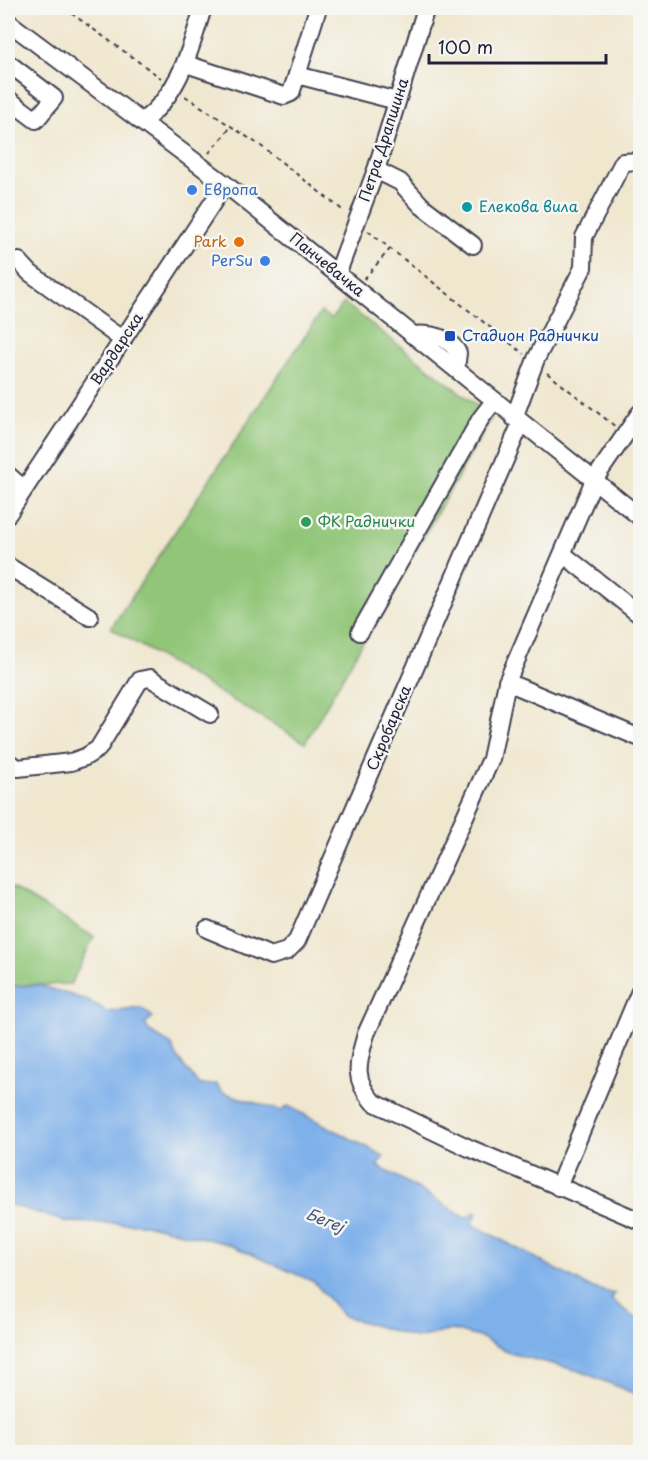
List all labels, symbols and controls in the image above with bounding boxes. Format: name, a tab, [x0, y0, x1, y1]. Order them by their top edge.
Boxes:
scale bar	[429, 27, 606, 65]
text: 100 m	[438, 33, 493, 60]
street label: Петра Драпшина	[352, 74, 414, 204]
place label: Европа	[204, 177, 259, 200]
marker: Европа	[185, 183, 199, 197]
place label: Елекова вила	[479, 194, 579, 217]
marker: Елекова вила	[460, 200, 474, 214]
street label: Панчевачка	[285, 226, 371, 302]
place label: Park	[193, 229, 227, 252]
marker: Park	[232, 235, 246, 249]
place label: PerSu	[211, 248, 253, 271]
marker: PerSu	[258, 254, 272, 268]
street label: Вардарска	[84, 307, 148, 389]
place label: Стадион Раднички	[462, 323, 599, 346]
marker: Стадион Раднички	[443, 329, 457, 343]
place label: ФК Раднички	[318, 509, 415, 532]
marker: ФК Раднички	[299, 515, 313, 529]
street label: Скробарска	[359, 681, 416, 774]
water label: Бегеј	[303, 1201, 350, 1238]

